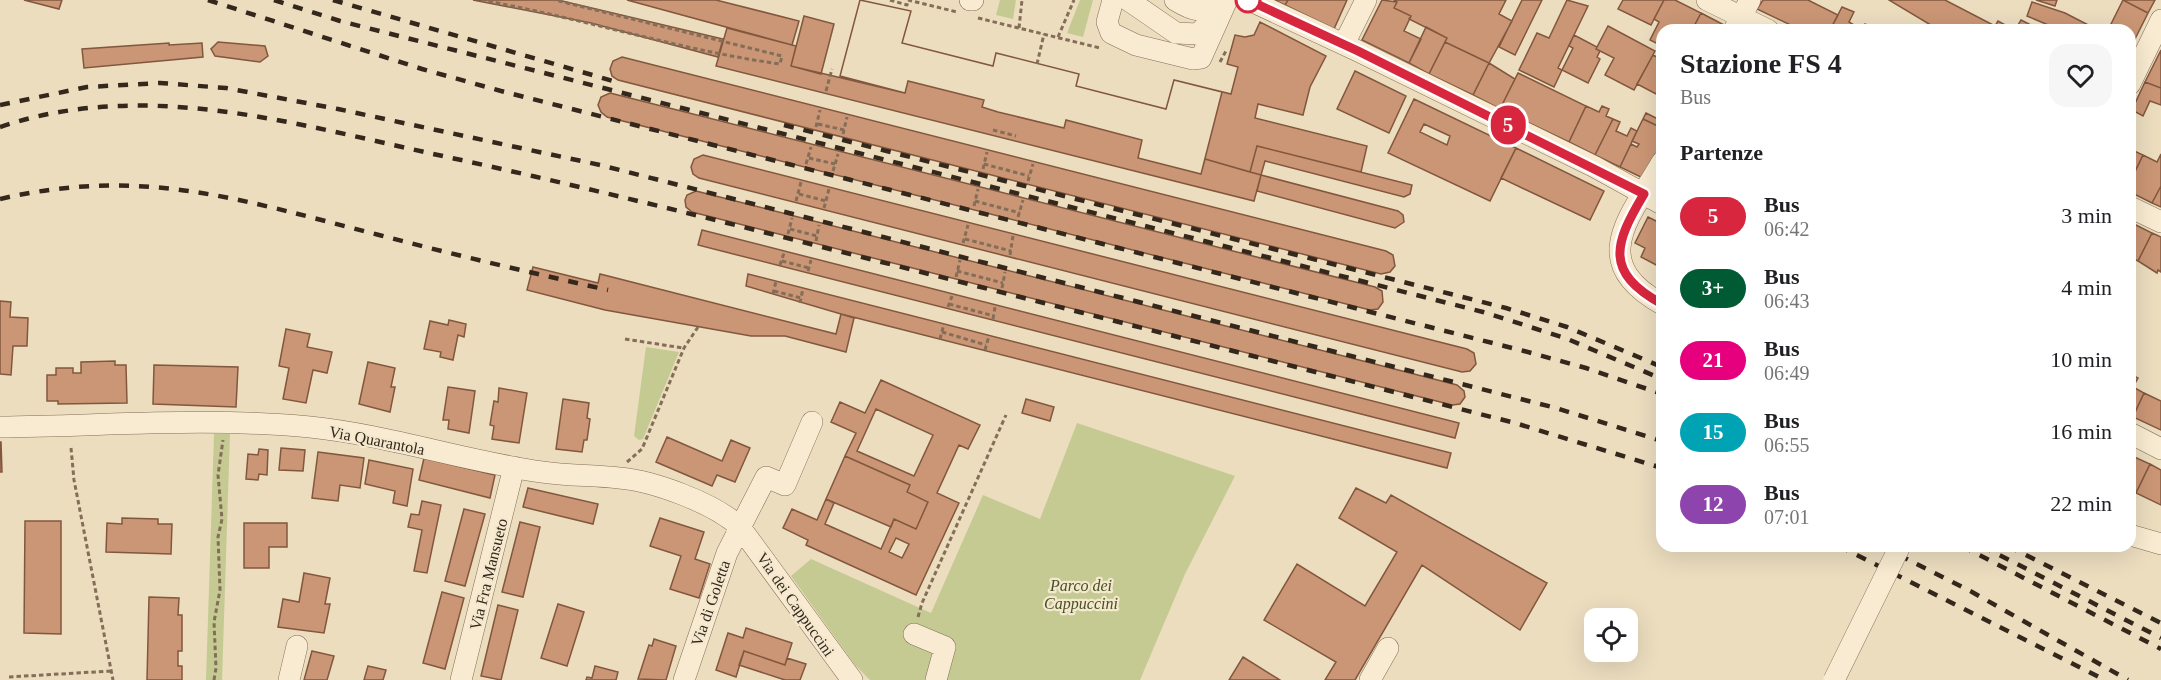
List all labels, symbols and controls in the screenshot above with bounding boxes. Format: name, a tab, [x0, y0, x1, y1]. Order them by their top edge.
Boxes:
unlabelled marker	[1235, 0, 1261, 13]
button: heart	[2049, 44, 2112, 107]
text: Stazione FS 4	[1680, 48, 1842, 79]
text: Bus	[1680, 86, 1711, 108]
line badge: 5	[1488, 106, 1528, 144]
text: 5	[1503, 113, 1513, 137]
text: Partenze	[1680, 140, 1763, 165]
text: Bus	[1764, 192, 1799, 217]
text: 3 min	[2061, 203, 2112, 228]
text: 5	[1708, 204, 1718, 228]
text: 06:42	[1764, 218, 1810, 240]
text: Bus	[1764, 264, 1799, 289]
text: 4 min	[2061, 275, 2112, 300]
text: 3+	[1702, 276, 1724, 300]
text: 06:43	[1764, 290, 1810, 312]
text: Bus	[1764, 336, 1799, 361]
text: 10 min	[2050, 347, 2112, 372]
text: 21	[1703, 348, 1724, 372]
text: 06:49	[1764, 362, 1810, 384]
text: Bus	[1764, 408, 1799, 433]
text: 16 min	[2050, 419, 2112, 444]
text: 15	[1703, 420, 1724, 444]
street label: Via Quarantola	[328, 423, 426, 458]
text: 06:55	[1764, 434, 1810, 456]
text: Bus	[1764, 480, 1799, 505]
text: 22 min	[2050, 491, 2112, 516]
text: 12	[1703, 492, 1724, 516]
text: 07:01	[1764, 506, 1810, 528]
street label: Via Fra Mansueto	[466, 516, 511, 632]
street label: Via dei Cappuccini	[753, 549, 838, 660]
street label: Via di Goletta	[688, 558, 733, 648]
park label: Parco dei Cappuccini	[1044, 577, 1118, 613]
map controls	[1584, 608, 1638, 662]
button: locate	[1584, 608, 1638, 662]

